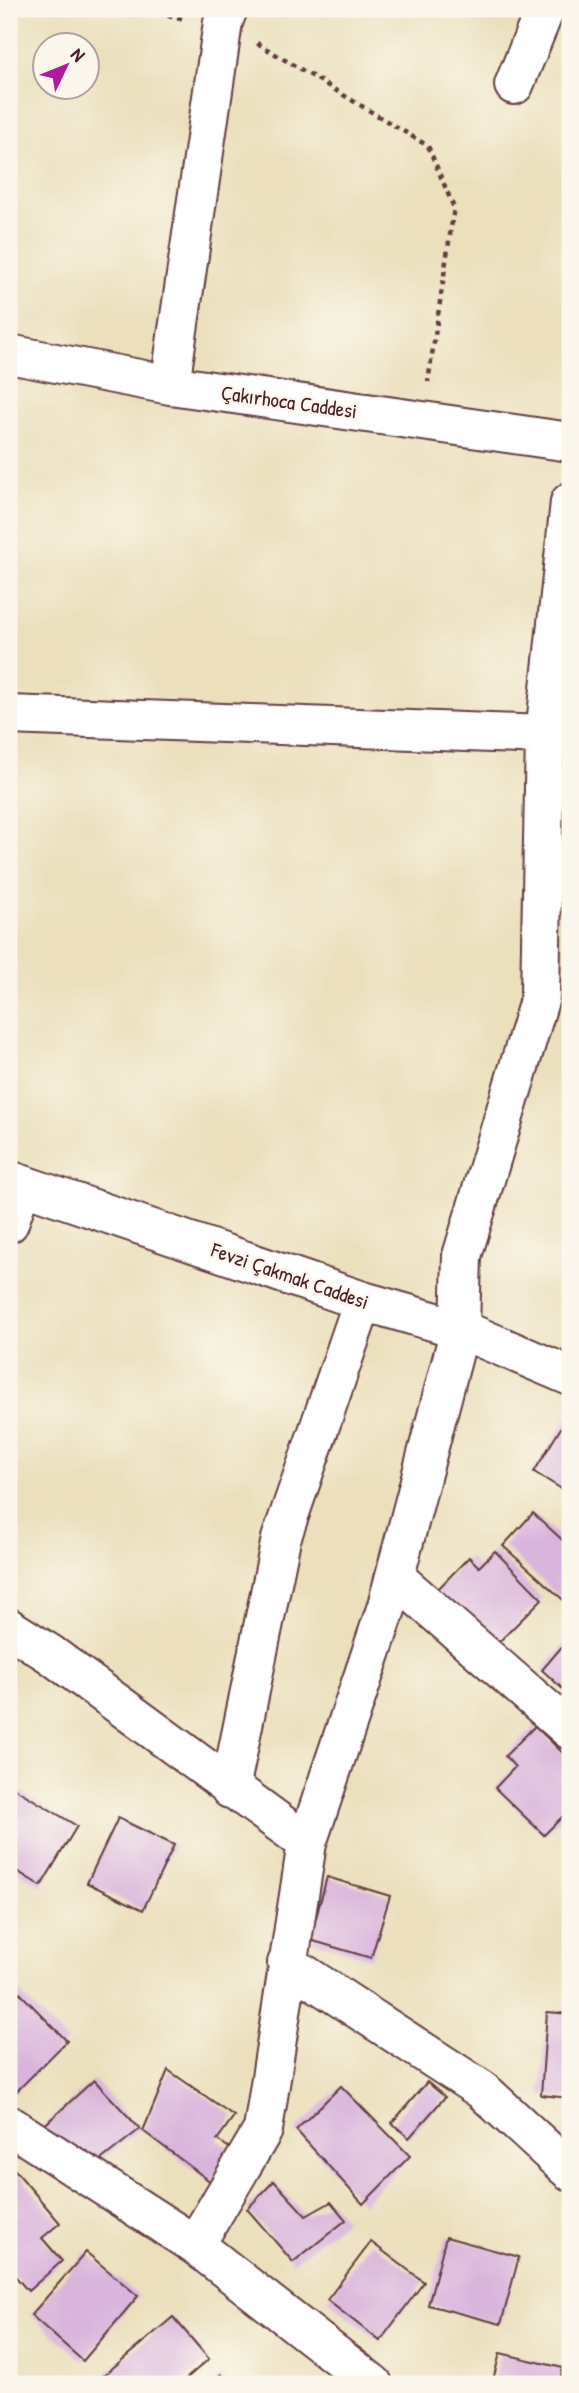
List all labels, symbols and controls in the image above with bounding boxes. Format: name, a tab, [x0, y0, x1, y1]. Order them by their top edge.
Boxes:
north arrow	[32, 32, 102, 102]
text: N	[65, 42, 91, 67]
street label: Çakırhoca Caddesi	[219, 378, 359, 425]
street label: Fevzi Çakmak Caddesi	[207, 1235, 373, 1316]

